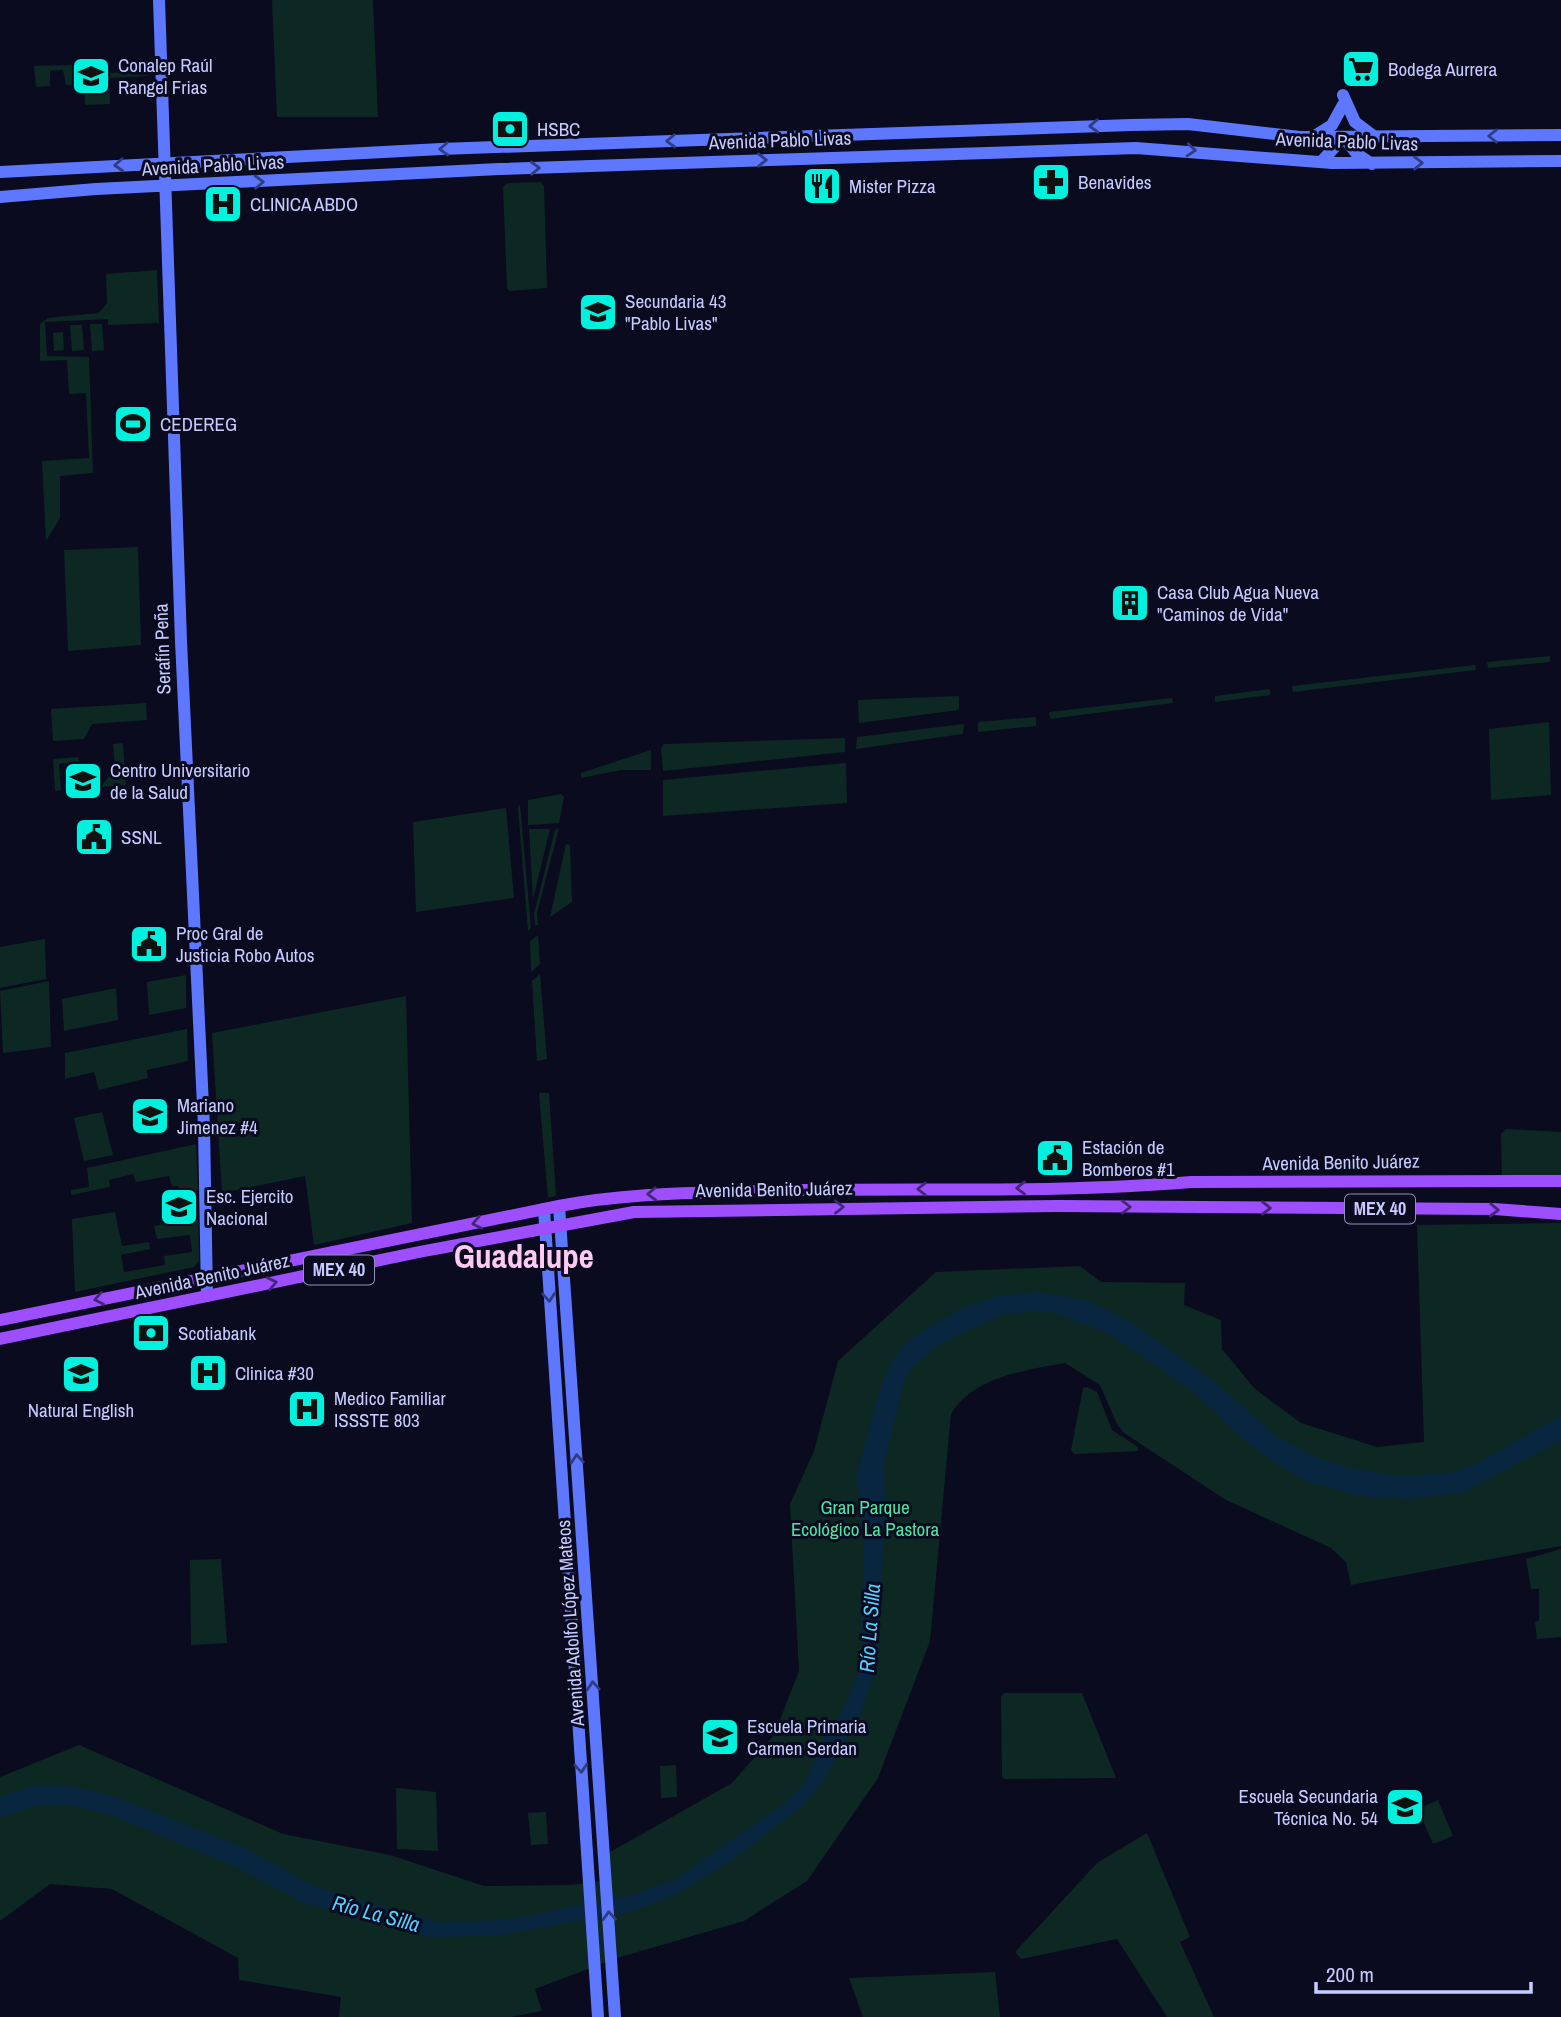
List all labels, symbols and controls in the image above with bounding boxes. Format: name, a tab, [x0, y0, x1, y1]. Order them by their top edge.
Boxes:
supermarket icon: Bodega Aurrera	[1340, 48, 1382, 90]
place label: Conalep Raúl Rangel Frias	[118, 52, 212, 100]
school or university icon: Conalep Raúl Rangel Frias	[70, 55, 112, 97]
place label: Bodega Aurrera	[1388, 56, 1497, 82]
bank icon: HSBC	[489, 108, 531, 150]
place label: HSBC	[537, 116, 580, 142]
one-way arrow	[1089, 118, 1099, 134]
street label: Avenida Pablo Livas	[707, 125, 852, 156]
street label: Avenida Pablo Livas	[1274, 125, 1419, 156]
one-way arrow	[1487, 128, 1498, 144]
one-way arrow	[665, 134, 676, 149]
one-way arrow	[438, 141, 449, 156]
one-way arrow	[1186, 142, 1197, 157]
street label: Avenida Pablo Livas	[140, 148, 285, 182]
one-way arrow	[758, 152, 768, 168]
one-way arrow	[1413, 155, 1424, 170]
one-way arrow	[113, 157, 124, 172]
one-way arrow	[530, 160, 541, 175]
pharmacy icon: Benavides	[1030, 161, 1072, 203]
restaurant icon: Mister Pizza	[801, 165, 843, 207]
place label: Benavides	[1078, 169, 1152, 195]
place label: Mister Pizza	[849, 173, 936, 199]
one-way arrow	[254, 175, 265, 190]
hospital icon: CLINICA ABDO	[202, 183, 244, 225]
place label: CLINICA ABDO	[250, 191, 358, 217]
place label: Secundaria 43 "Pablo Livas"	[625, 288, 726, 336]
school or university icon: Secundaria 43 "Pablo Livas"	[577, 291, 619, 333]
sports icon: CEDEREG	[112, 403, 154, 445]
place label: CEDEREG	[160, 411, 237, 437]
place label: Casa Club Agua Nueva "Caminos de Vida"	[1157, 579, 1319, 627]
building icon: Casa Club Agua Nueva "Caminos de Vida"	[1109, 582, 1151, 624]
street label: Serafín Peña	[147, 603, 177, 695]
place label: Centro Universitario de la Salud	[110, 757, 250, 805]
school or university icon: Centro Universitario de la Salud	[62, 760, 104, 802]
public building icon: SSNL	[73, 816, 115, 858]
place label: SSNL	[121, 824, 162, 850]
place label: Proc Gral de Justicia Robo Autos	[176, 920, 315, 968]
public building icon: Proc Gral de Justicia Robo Autos	[128, 923, 170, 965]
place label: Mariano Jimenez #4	[177, 1092, 258, 1140]
school or university icon: Mariano Jimenez #4	[129, 1095, 171, 1137]
place label: Estación de Bomberos #1	[1082, 1134, 1175, 1182]
public building icon: Estación de Bomberos #1	[1034, 1137, 1076, 1179]
street label: Avenida Benito Juárez	[1261, 1148, 1420, 1176]
street label: Avenida Benito Juárez	[694, 1175, 853, 1203]
one-way arrow	[1015, 1180, 1026, 1196]
one-way arrow	[916, 1181, 927, 1196]
place label: Esc. Ejercito Nacional	[206, 1183, 293, 1231]
school or university icon: Esc. Ejercito Nacional	[158, 1186, 200, 1228]
one-way arrow	[647, 1187, 658, 1202]
road number: MEX 40	[1345, 1194, 1415, 1224]
one-way arrow	[835, 1199, 845, 1215]
one-way arrow	[1121, 1199, 1132, 1214]
one-way arrow	[1261, 1200, 1272, 1216]
one-way arrow	[1488, 1202, 1499, 1217]
one-way arrow	[471, 1215, 483, 1230]
district label: Guadalupe	[454, 1234, 594, 1278]
street label: Avenida Benito Juárez	[131, 1247, 292, 1305]
road number: MEX 40	[304, 1255, 374, 1284]
one-way arrow	[266, 1276, 278, 1291]
one-way arrow	[93, 1291, 105, 1306]
one-way arrow	[542, 1292, 557, 1303]
bank icon: Scotiabank	[130, 1312, 172, 1354]
place label: Scotiabank	[178, 1320, 256, 1346]
hospital icon: Clinica #30	[187, 1352, 229, 1394]
school or university icon: Natural English	[60, 1353, 102, 1395]
place label: Clinica #30	[235, 1360, 314, 1386]
place label: Medico Familiar ISSSTE 803	[334, 1385, 447, 1433]
hospital icon: Medico Familiar ISSSTE 803	[286, 1388, 328, 1430]
place label: Natural English	[28, 1397, 134, 1423]
one-way arrow	[570, 1453, 585, 1464]
park label: Gran Parque Ecológico La Pastora	[791, 1494, 939, 1542]
street label: Avenida Adolfo López Mateos	[550, 1519, 590, 1728]
water label: Río La Silla	[852, 1583, 887, 1673]
one-way arrow	[586, 1680, 601, 1691]
place label: Escuela Primaria Carmen Serdan	[747, 1713, 867, 1761]
school or university icon: Escuela Primaria Carmen Serdan	[699, 1716, 741, 1758]
one-way arrow	[574, 1763, 589, 1774]
place label: Escuela Secundaria Técnica No. 54	[1239, 1783, 1378, 1831]
school or university icon: Escuela Secundaria Técnica No. 54	[1384, 1786, 1426, 1828]
water label: Río La Silla	[329, 1888, 423, 1939]
one-way arrow	[602, 1911, 617, 1922]
scale bar	[1316, 1951, 1531, 1995]
text: 200 m	[1326, 1960, 1374, 1989]

